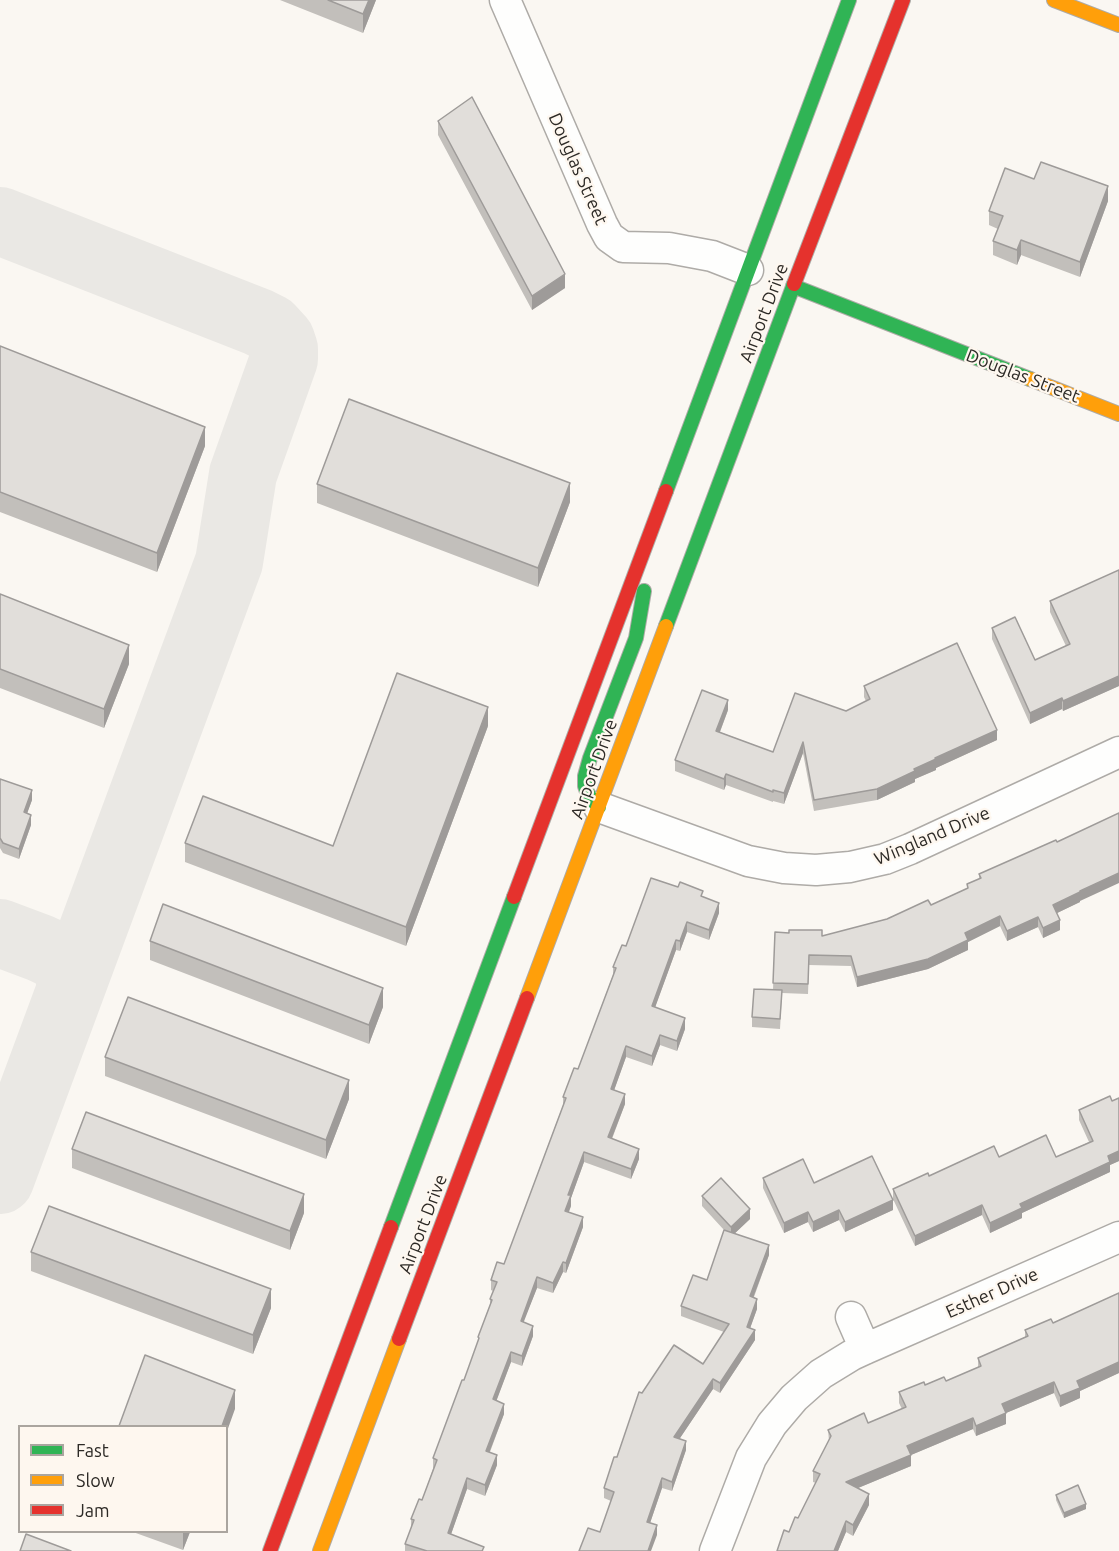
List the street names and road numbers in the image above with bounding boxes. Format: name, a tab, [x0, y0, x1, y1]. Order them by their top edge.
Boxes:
street label: Douglas Street	[544, 110, 612, 228]
street label: Airport Drive	[735, 260, 793, 366]
street label: Douglas Street	[963, 344, 1083, 408]
street label: Airport Drive	[566, 716, 622, 822]
street label: Wingland Drive	[871, 802, 993, 870]
street label: Airport Drive	[394, 1171, 452, 1277]
street label: Esther Drive	[943, 1263, 1041, 1323]

